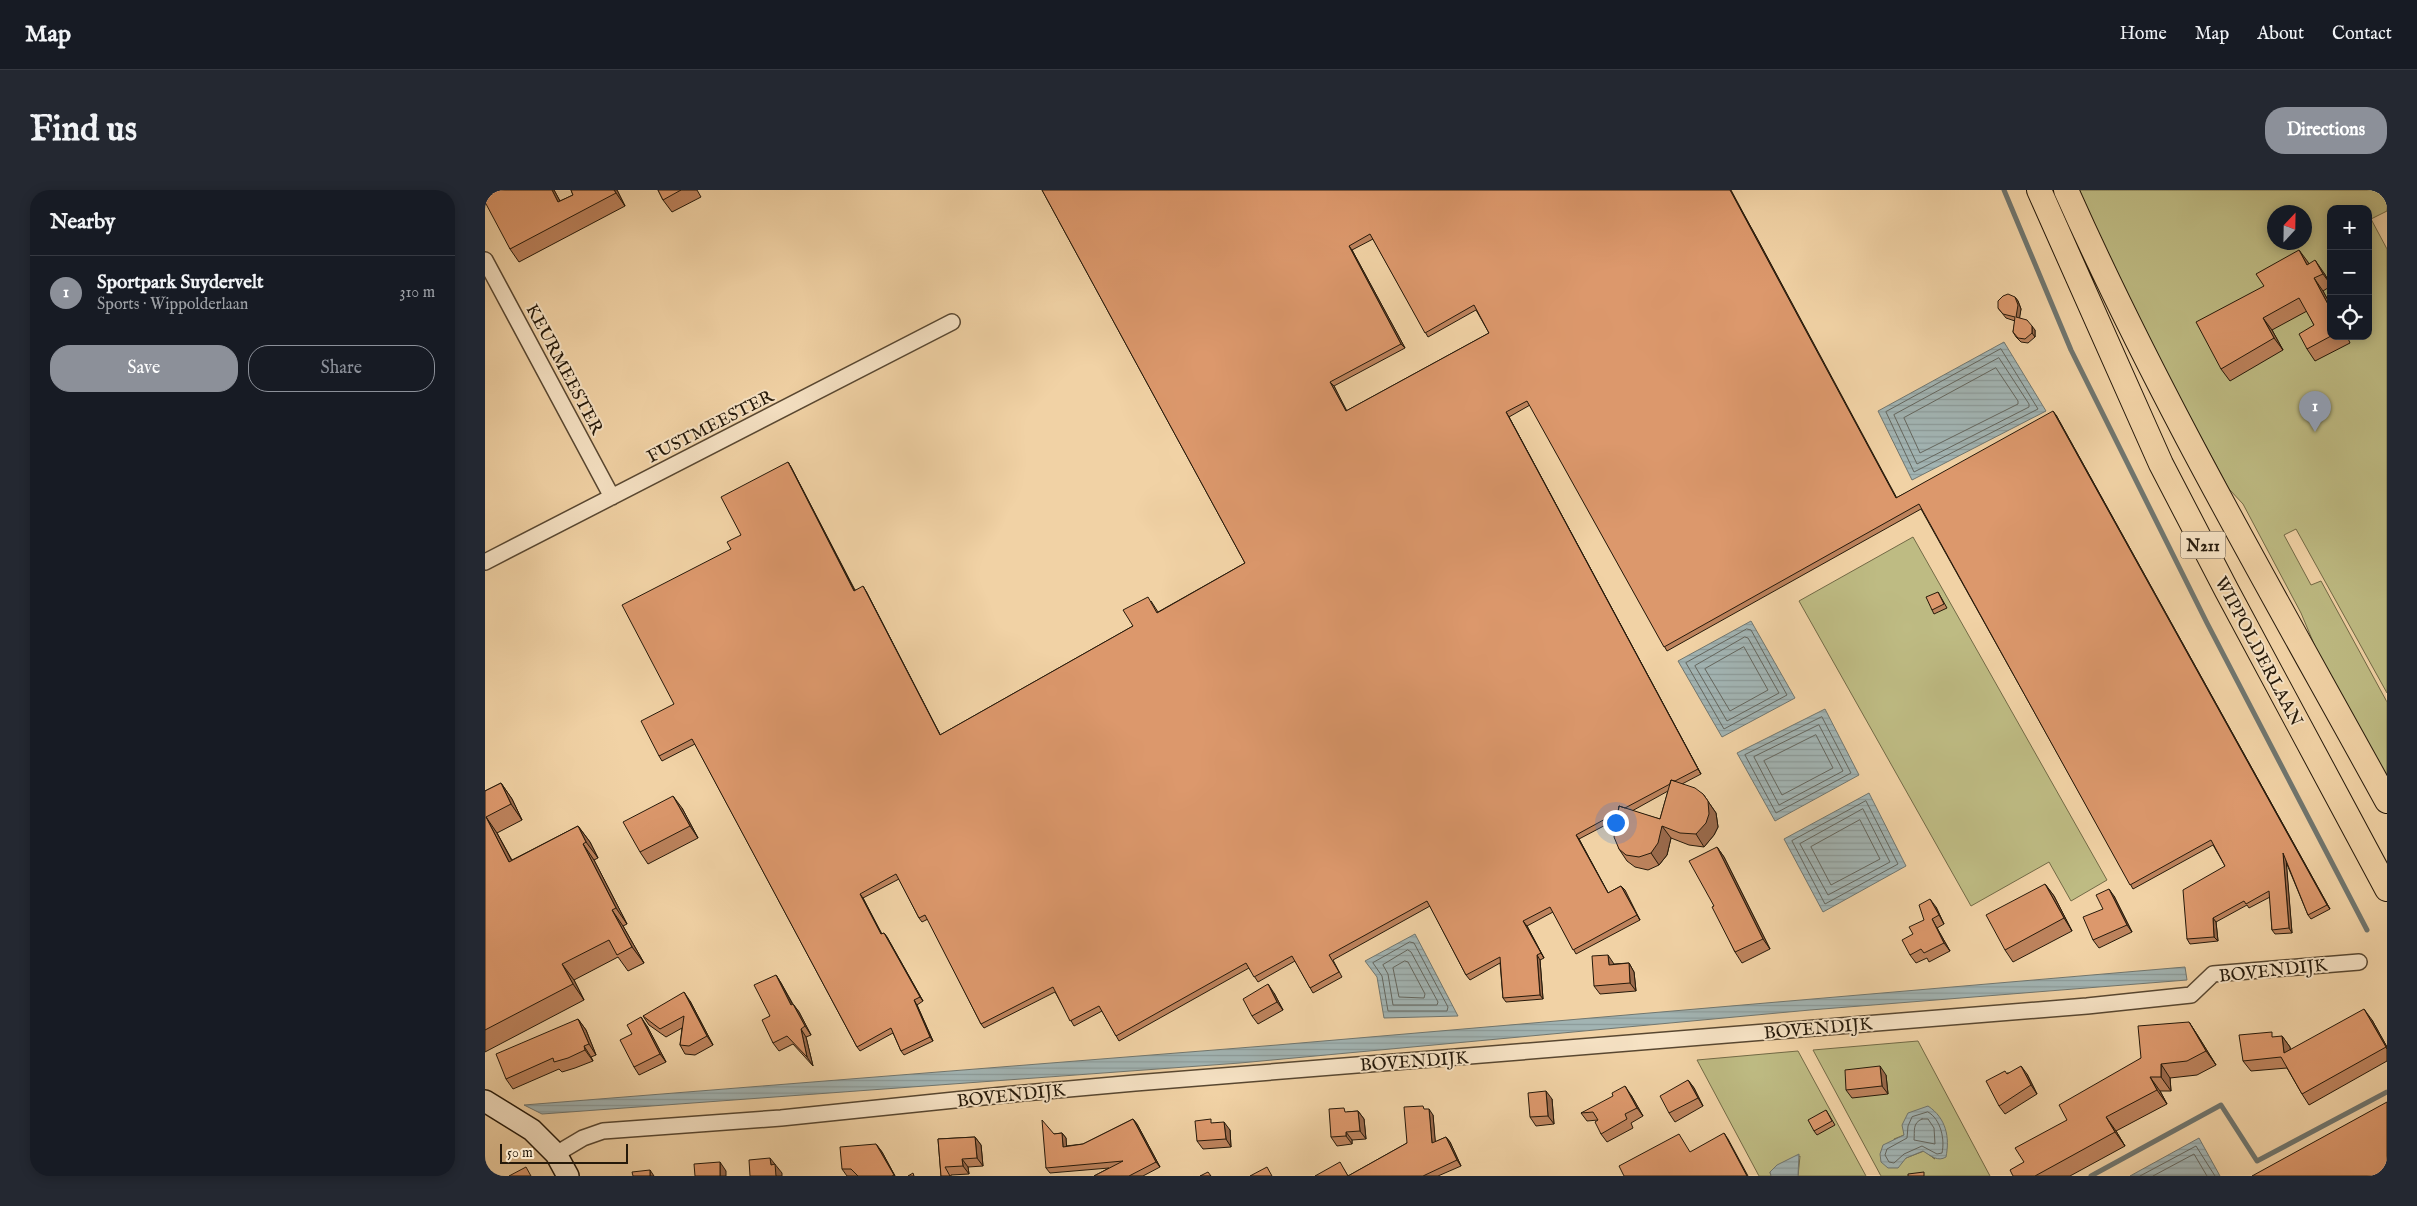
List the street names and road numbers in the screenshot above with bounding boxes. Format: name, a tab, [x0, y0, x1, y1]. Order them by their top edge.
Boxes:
street label: KEURMEESTER	[520, 301, 608, 440]
street label: FUSTMEESTER	[643, 385, 779, 469]
road number: N211	[2181, 532, 2225, 558]
street label: WIPPOLDERLAAN	[2209, 573, 2307, 731]
street label: BOVENDIJK	[2218, 954, 2329, 989]
street label: BOVENDIJK	[1763, 1013, 1874, 1046]
street label: BOVENDIJK	[1359, 1047, 1470, 1078]
street label: BOVENDIJK	[956, 1079, 1067, 1114]

